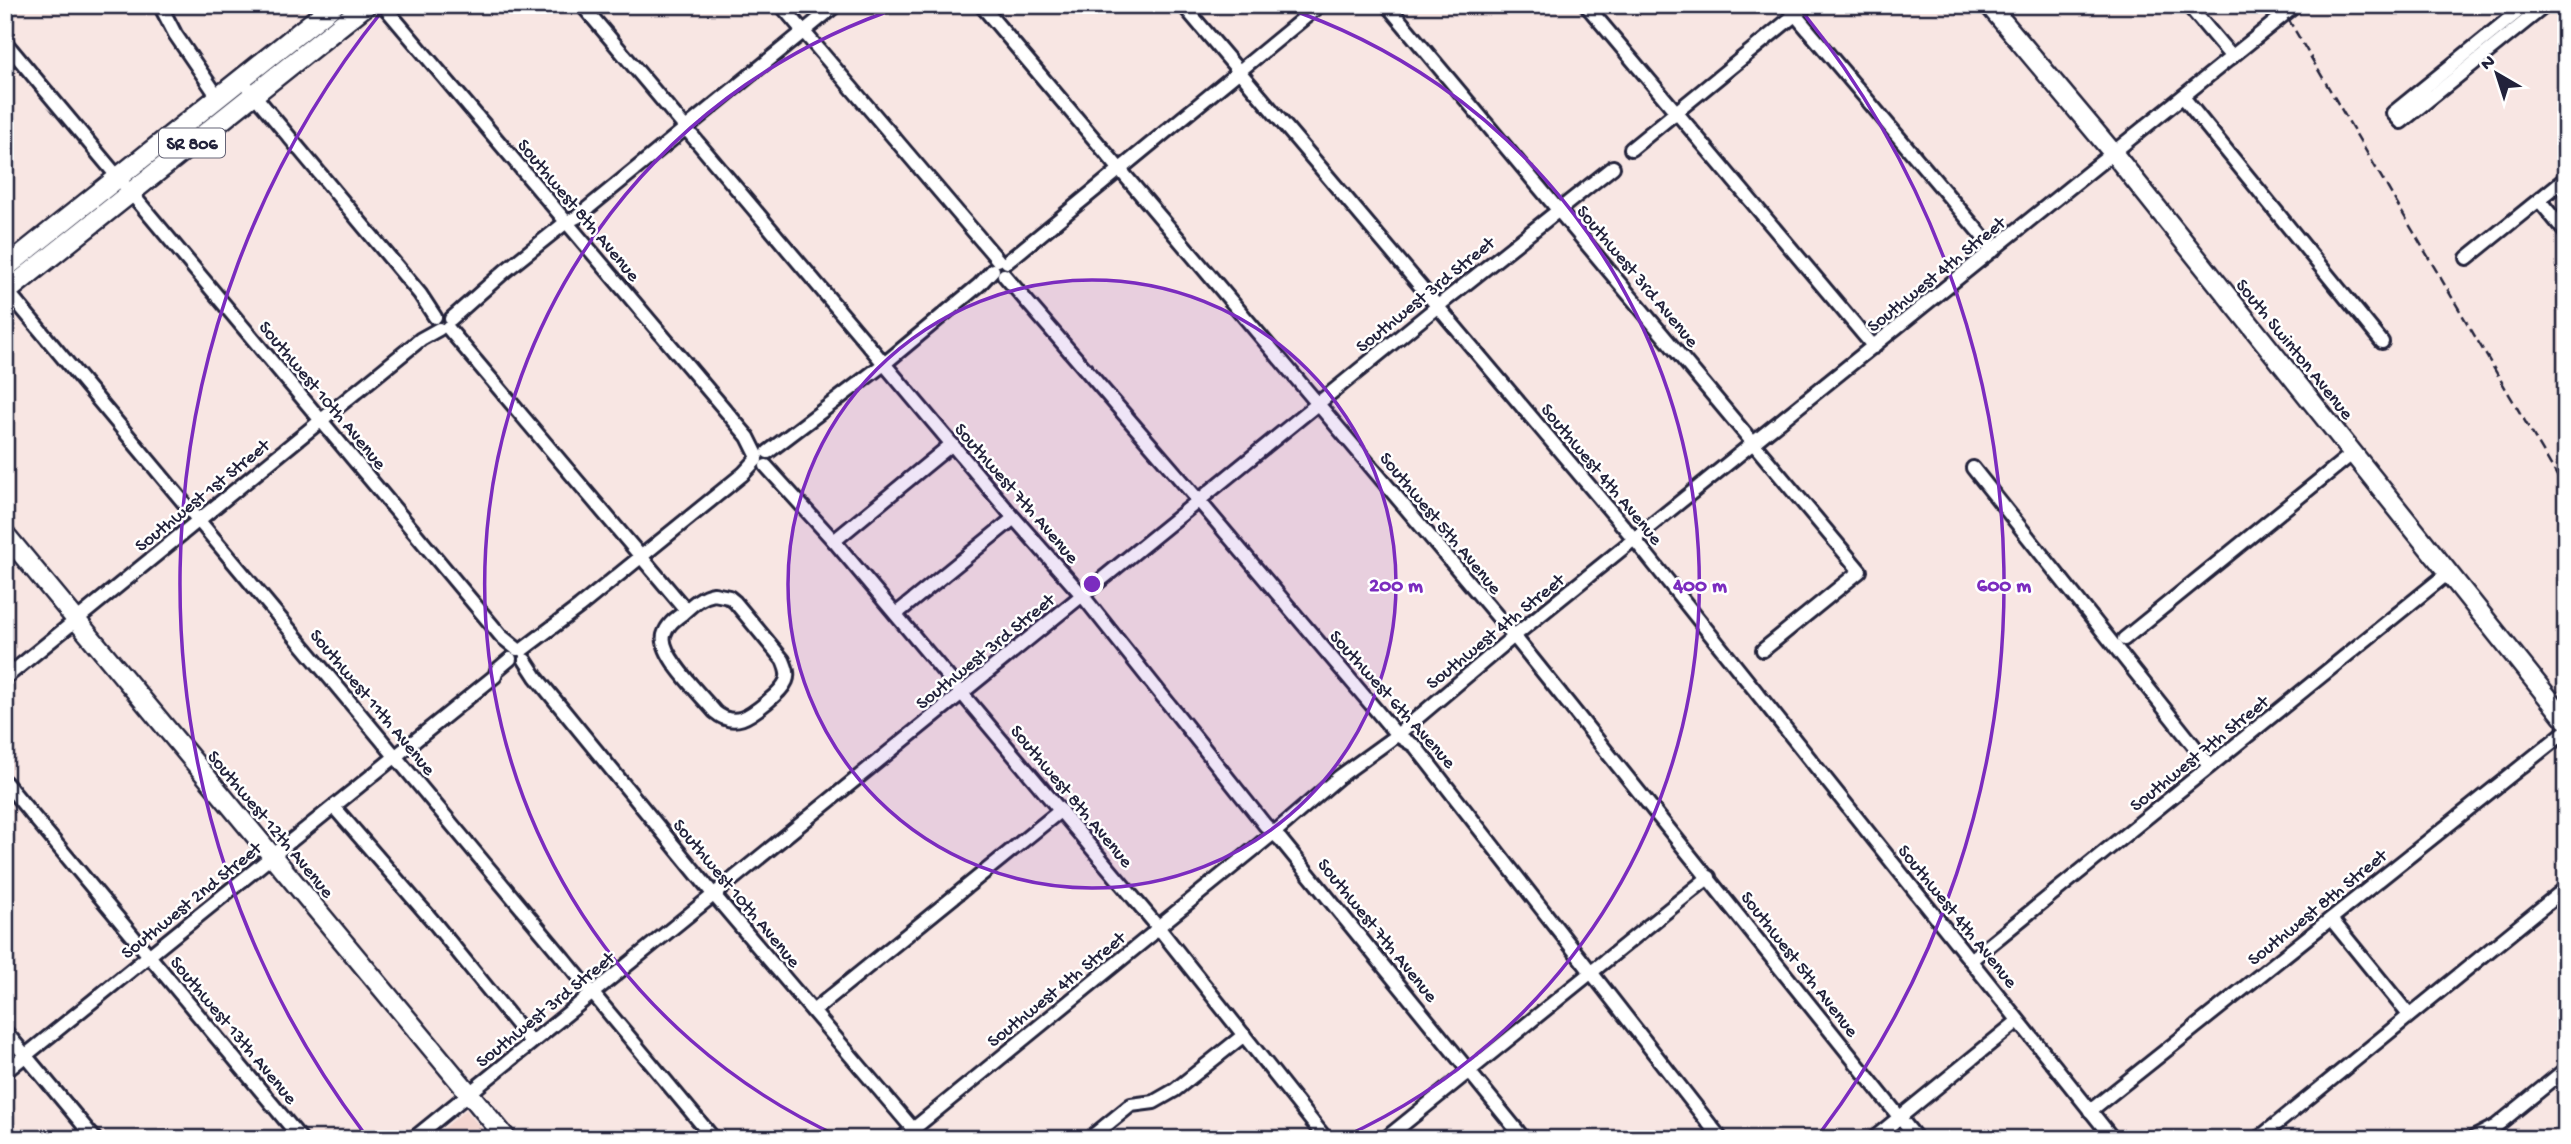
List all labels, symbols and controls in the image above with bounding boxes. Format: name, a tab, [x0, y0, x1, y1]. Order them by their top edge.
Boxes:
north arrow	[2462, 38, 2532, 108]
text: N	[2476, 51, 2501, 76]
road number: SR 806	[159, 128, 225, 158]
street label: Southwest 8th Avenue	[511, 135, 644, 287]
street label: Southwest 3rd Avenue	[1570, 201, 1703, 353]
street label: Southwest 4th Street	[1863, 211, 2013, 339]
street label: Southwest 3rd Street	[1352, 231, 1502, 359]
street label: South Swinton Avenue	[2229, 275, 2357, 426]
street label: Southwest 10th Avenue	[252, 317, 390, 476]
street label: Southwest 4th Avenue	[1534, 400, 1666, 551]
street label: Southwest 7th Avenue	[948, 419, 1083, 569]
street label: Southwest 1st Street	[131, 434, 277, 558]
street label: Southwest 5th Avenue	[1373, 448, 1506, 600]
street label: Southwest 4th Street	[1422, 568, 1572, 696]
centre of rings	[1080, 572, 1104, 596]
text: 200 m	[1369, 575, 1423, 600]
text: 400 m	[1672, 575, 1727, 600]
text: 600 m	[1977, 575, 2031, 600]
street label: Southwest 3rd Street	[912, 588, 1062, 716]
street label: Southwest 11th Avenue	[303, 625, 439, 781]
street label: Southwest 6th Avenue	[1323, 626, 1460, 775]
street label: Southwest 7th Street	[2126, 690, 2276, 818]
street label: Southwest 8th Avenue	[1004, 721, 1137, 873]
street label: Southwest 12th Avenue	[201, 747, 338, 904]
street label: Southwest 10th Avenue	[666, 815, 804, 974]
street label: Southwest 2nd Street	[117, 837, 269, 965]
street label: Southwest 4th Avenue	[1891, 841, 2021, 994]
street label: Southwest 8th Street	[2244, 844, 2394, 972]
street label: Southwest 7th Avenue	[1311, 854, 1442, 1008]
street label: Southwest 5th Avenue	[1734, 888, 1862, 1043]
street label: Southwest 4th Street	[983, 926, 1133, 1054]
street label: Southwest 3rd Street	[472, 946, 622, 1074]
street label: Southwest 13th Avenue	[164, 952, 301, 1110]

